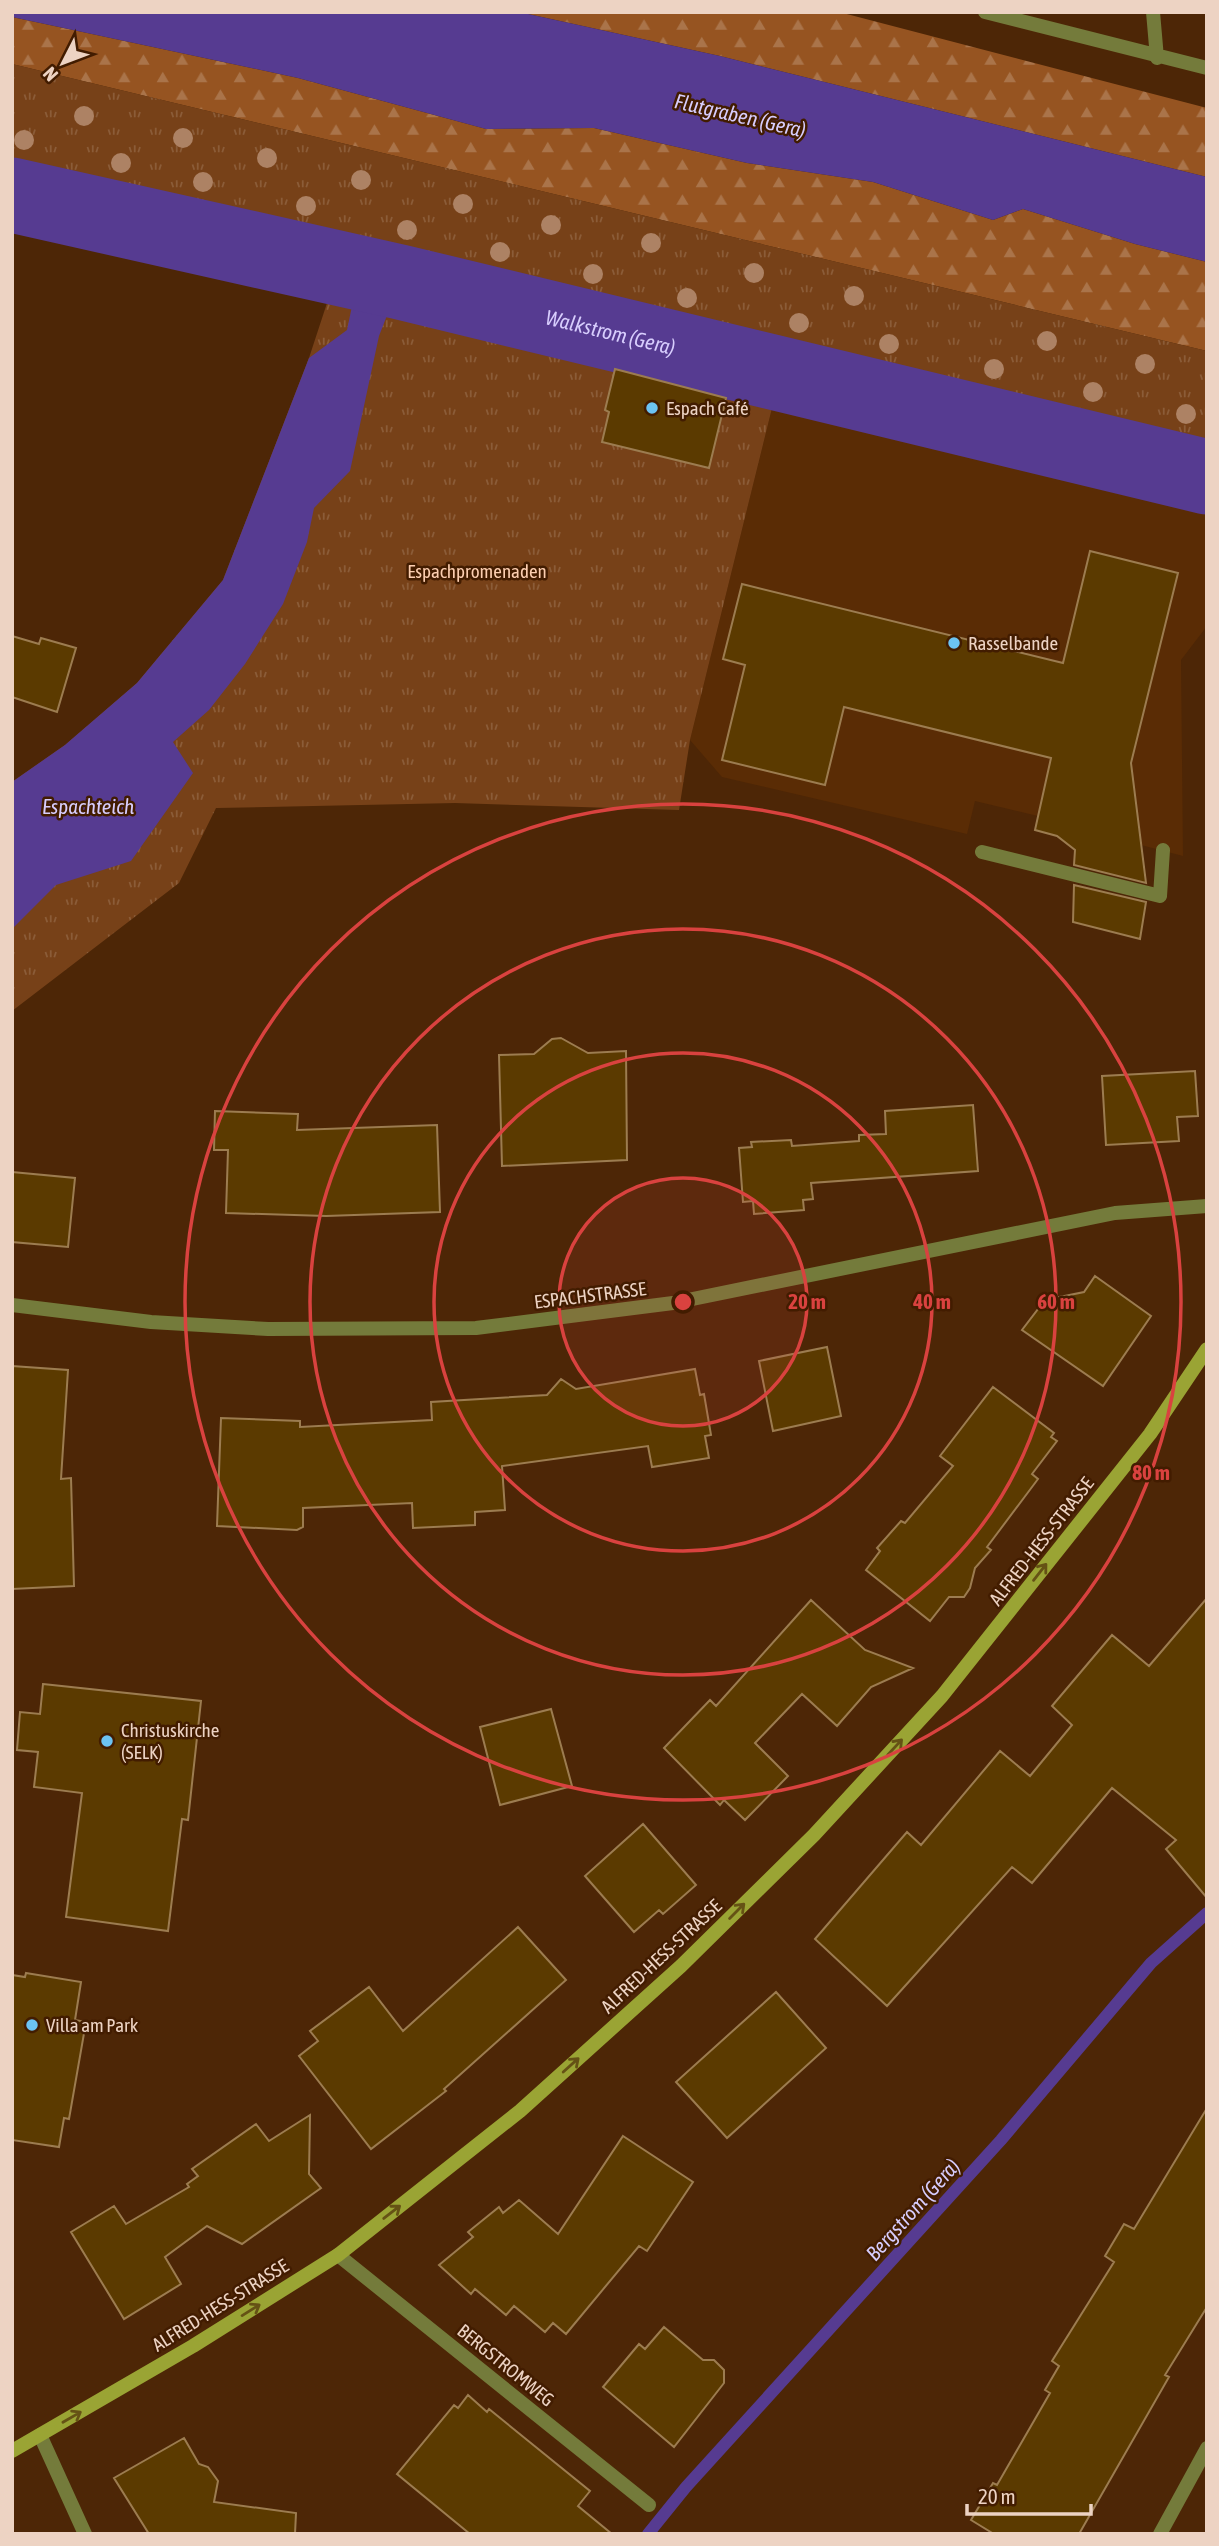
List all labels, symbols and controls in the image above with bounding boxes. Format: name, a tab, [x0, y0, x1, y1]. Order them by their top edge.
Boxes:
north arrow	[28, 28, 98, 98]
text: N	[38, 63, 62, 86]
water label: Flutgraben (Gera)	[672, 88, 808, 142]
water label: Walkstrom (Gera)	[543, 305, 678, 359]
place label: Espach Café	[666, 397, 749, 419]
marker: Espach Café	[644, 400, 660, 416]
park label: Espachpromenaden	[407, 560, 547, 582]
place label: Rasselbande	[968, 632, 1058, 654]
marker: Rasselbande	[946, 635, 962, 651]
water label: Espachteich	[42, 794, 134, 818]
street label: ESPACHSTRASSE	[533, 1277, 647, 1313]
text: 20 m	[788, 1289, 826, 1313]
text: 40 m	[912, 1289, 951, 1313]
text: 60 m	[1037, 1289, 1075, 1313]
centre of rings	[671, 1290, 695, 1314]
text: 80 m	[1132, 1460, 1170, 1484]
street label: ALFRED-HESS-STRASSE	[984, 1473, 1098, 1609]
one-way arrow	[1033, 1563, 1048, 1581]
place label: Christuskirche (SELK)	[121, 1719, 219, 1763]
marker: Christuskirche (SELK)	[99, 1733, 115, 1749]
one-way arrow	[887, 1738, 903, 1756]
street label: ALFRED-HESS-STRASSE	[596, 1895, 726, 2017]
one-way arrow	[729, 1902, 746, 1919]
place label: Villa am Park	[46, 2014, 139, 2036]
marker: Villa am Park	[24, 2017, 40, 2033]
one-way arrow	[562, 2057, 580, 2073]
water label: Bergstrom (Gera)	[861, 2154, 964, 2265]
one-way arrow	[382, 2205, 400, 2220]
street label: ALFRED-HESS-STRASSE	[148, 2254, 292, 2356]
one-way arrow	[240, 2302, 260, 2316]
street label: BERGSTROMWEG	[453, 2319, 559, 2411]
one-way arrow	[61, 2410, 81, 2424]
scale bar	[967, 2472, 1091, 2516]
text: 20 m	[978, 2484, 1016, 2508]

